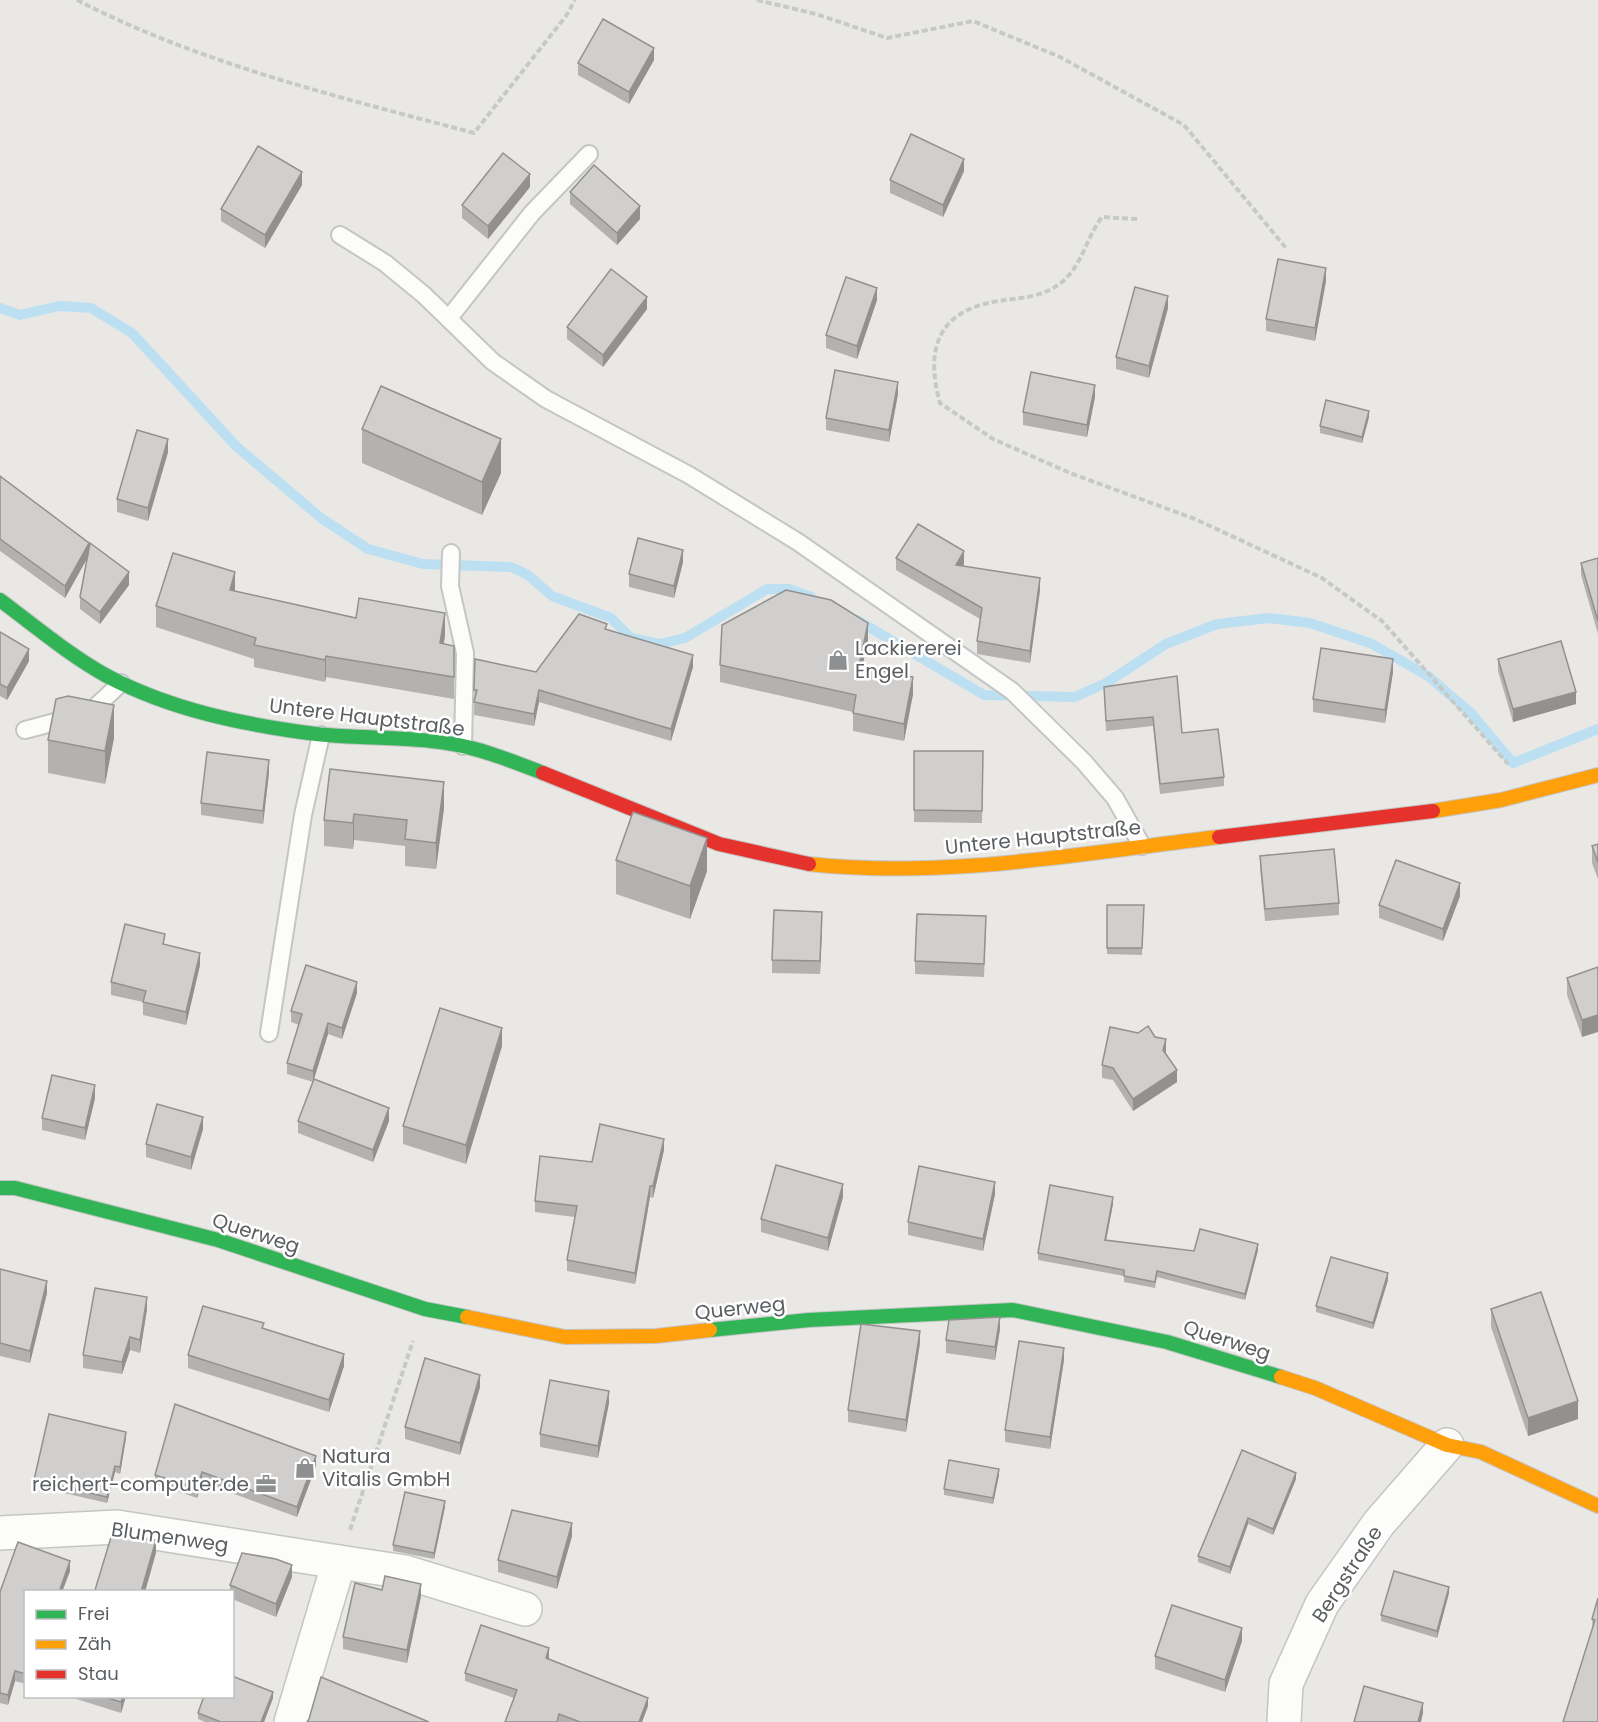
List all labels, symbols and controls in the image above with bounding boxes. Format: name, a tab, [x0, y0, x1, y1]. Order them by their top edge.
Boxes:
place label: Lackiererei Engel	[855, 634, 962, 685]
shop icon: Lackiererei Engel	[826, 648, 850, 672]
street label: Untere Hauptstraße	[268, 691, 466, 743]
street label: Untere Hauptstraße	[944, 813, 1142, 861]
street label: Querweg	[209, 1206, 303, 1260]
street label: Querweg	[693, 1289, 787, 1327]
street label: Querweg	[1180, 1313, 1274, 1367]
place label: Natura Vitalis GmbH	[322, 1442, 450, 1493]
shop icon: Natura Vitalis GmbH	[293, 1456, 317, 1480]
place label: reichert-computer.de	[32, 1470, 249, 1498]
office icon: reichert-computer.de	[254, 1472, 278, 1496]
street label: Blumenweg	[110, 1515, 230, 1559]
street label: Bergstraße	[1305, 1520, 1389, 1628]
legend	[24, 1590, 234, 1698]
text: Frei	[78, 1601, 109, 1626]
text: Zäh	[78, 1631, 111, 1656]
text: Stau	[78, 1661, 119, 1686]

